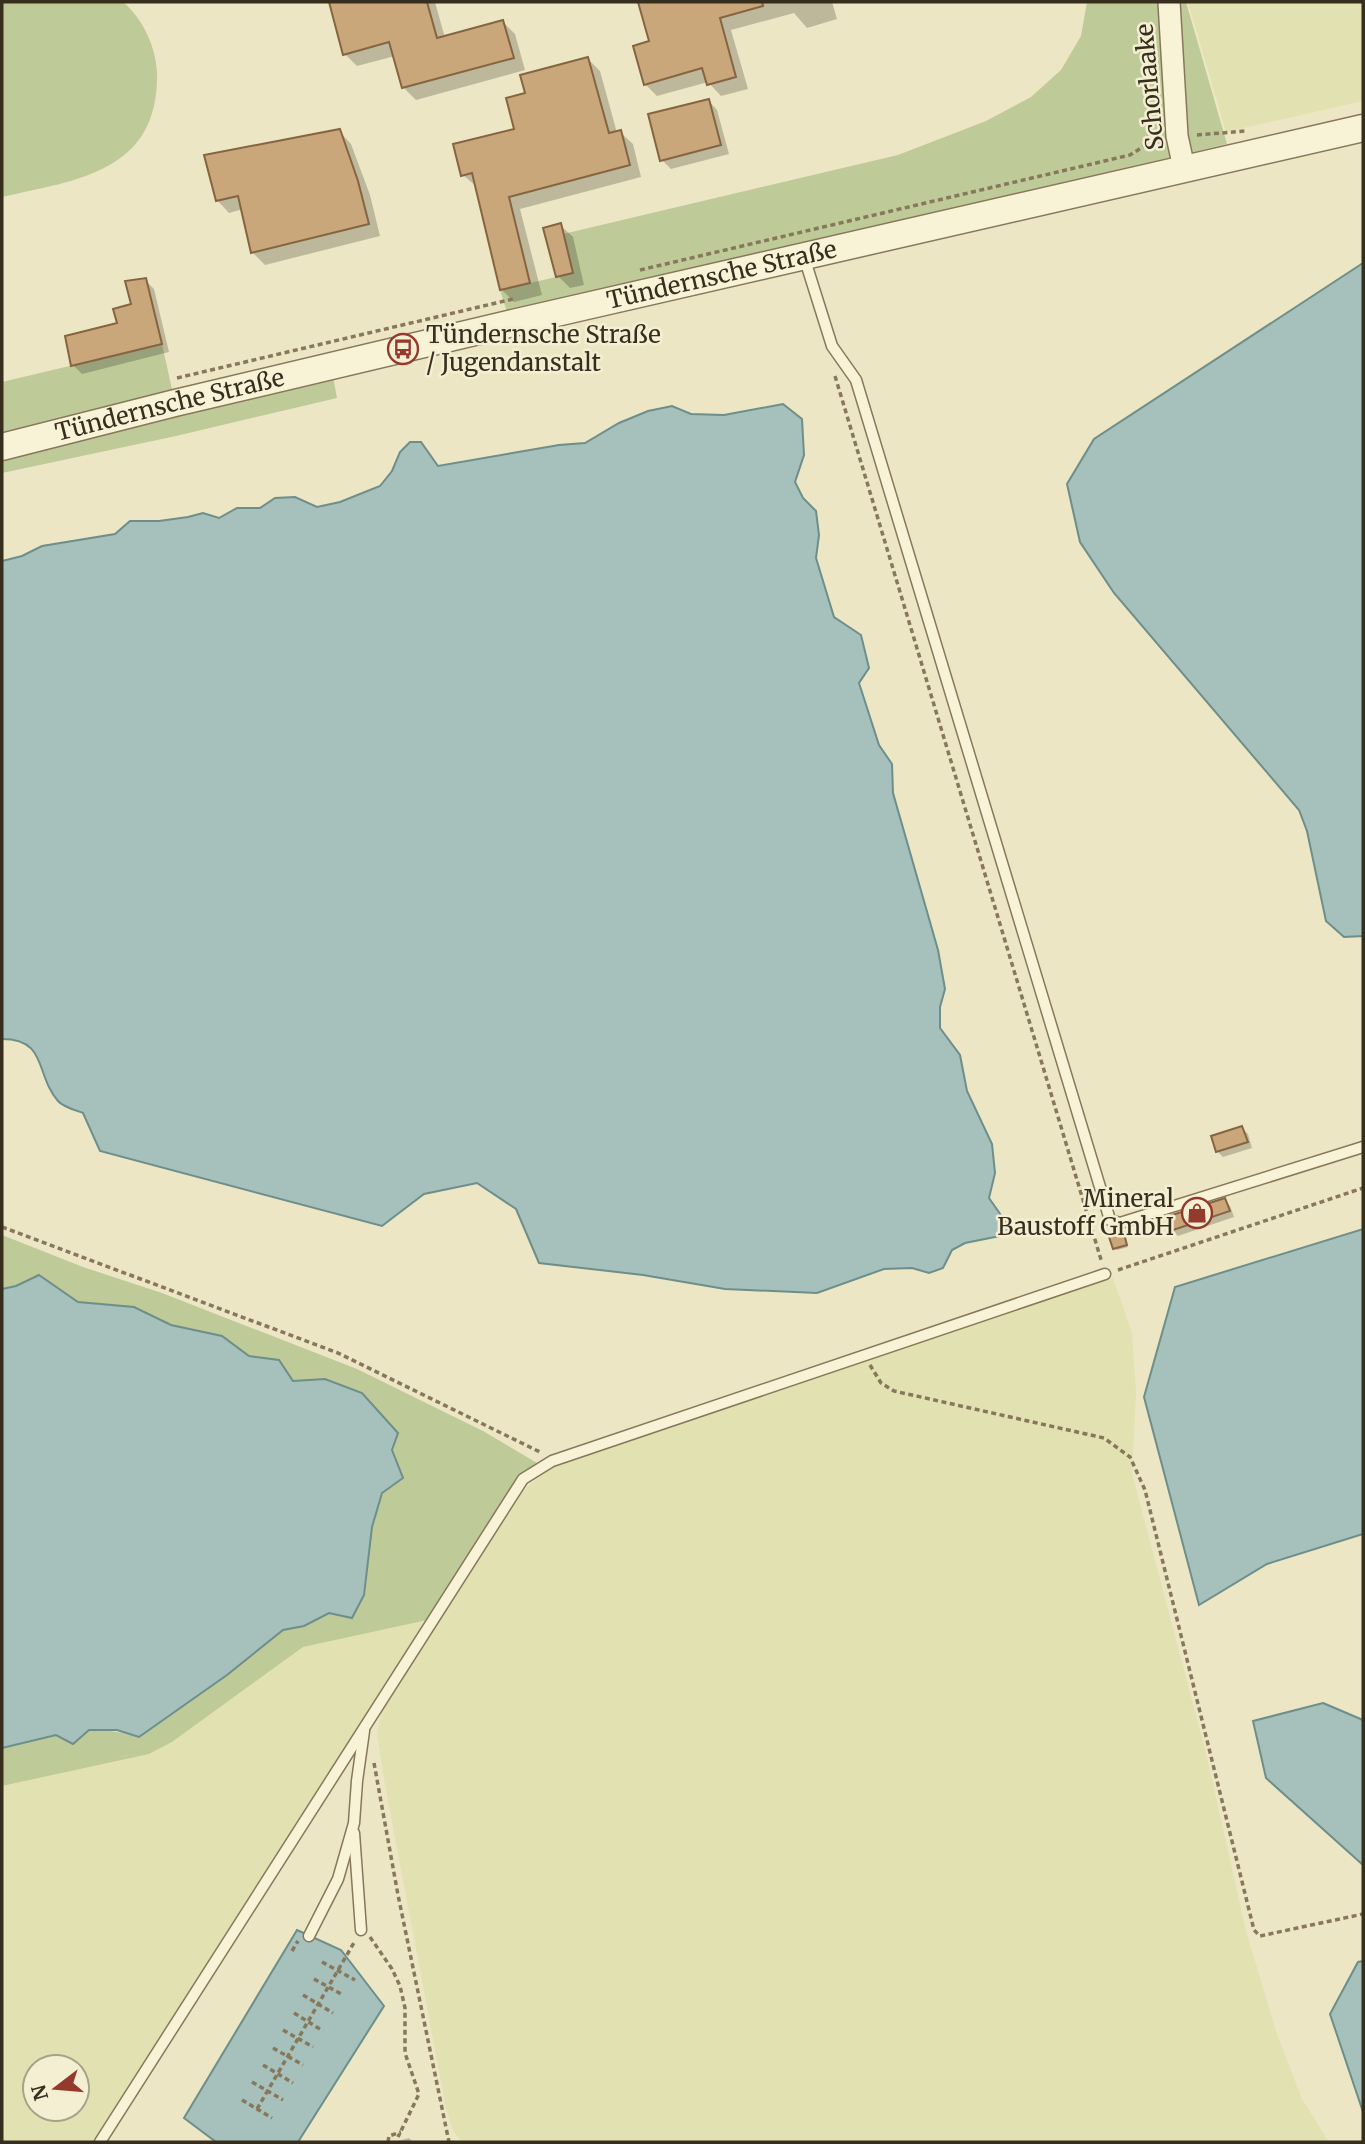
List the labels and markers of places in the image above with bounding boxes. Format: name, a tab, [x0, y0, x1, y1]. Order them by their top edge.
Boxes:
place label: Tündernsche Straße / Jugendanstalt	[426, 319, 661, 378]
bus stop icon: Tündernsche Straße / Jugendanstalt	[386, 332, 420, 366]
place label: Mineral Baustoff GmbH	[997, 1183, 1174, 1242]
shop icon: Mineral Baustoff GmbH	[1180, 1196, 1214, 1230]

